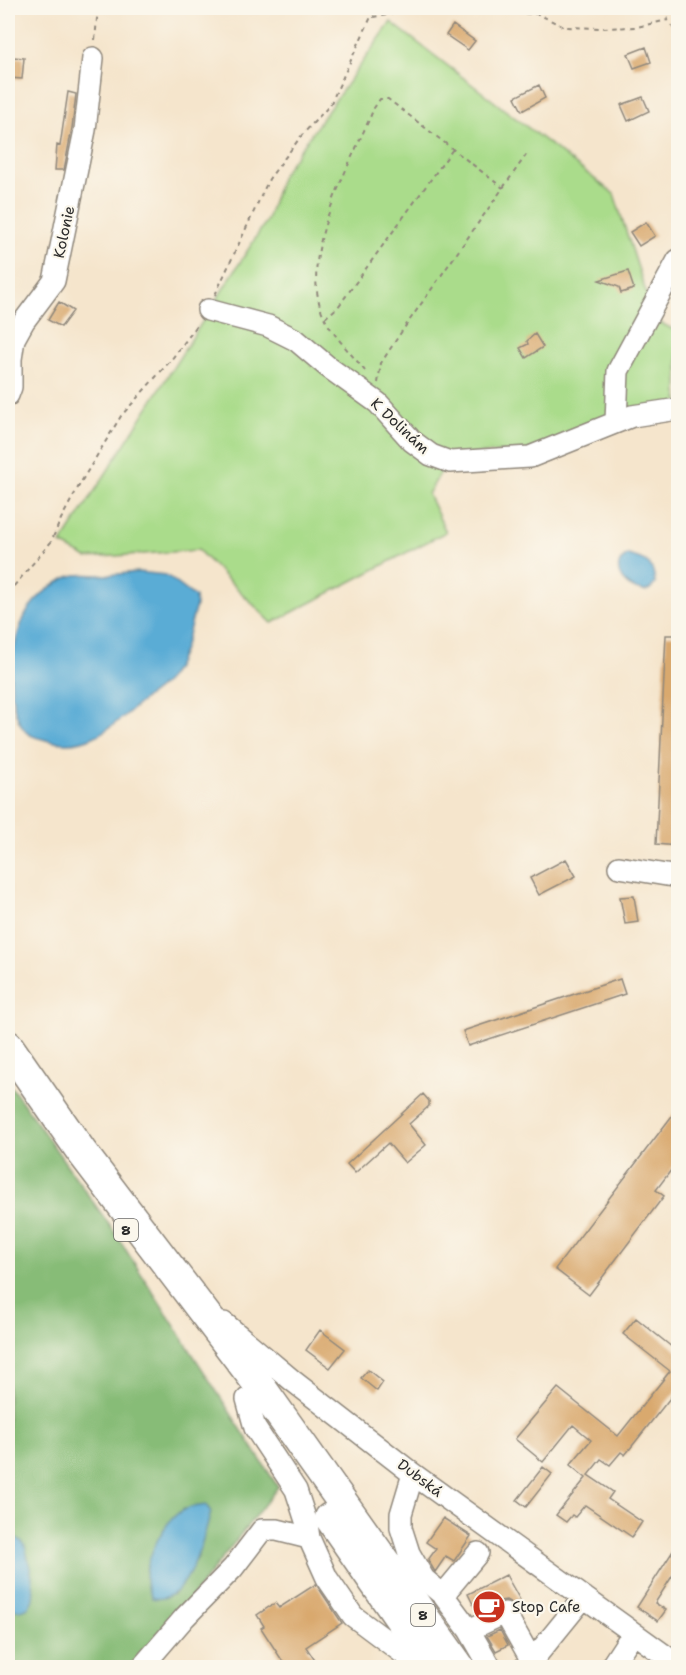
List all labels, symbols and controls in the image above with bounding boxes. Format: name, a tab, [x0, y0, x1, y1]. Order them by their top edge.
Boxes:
street label: Kolonie	[49, 204, 79, 260]
street label: K Dolinám	[366, 394, 434, 458]
road number: 8	[114, 1219, 138, 1241]
street label: Dubská	[393, 1454, 447, 1502]
cafe icon: Stop Cafe	[471, 1589, 507, 1625]
place label: Stop Cafe	[512, 1597, 581, 1617]
road number: 8	[411, 1604, 435, 1626]

